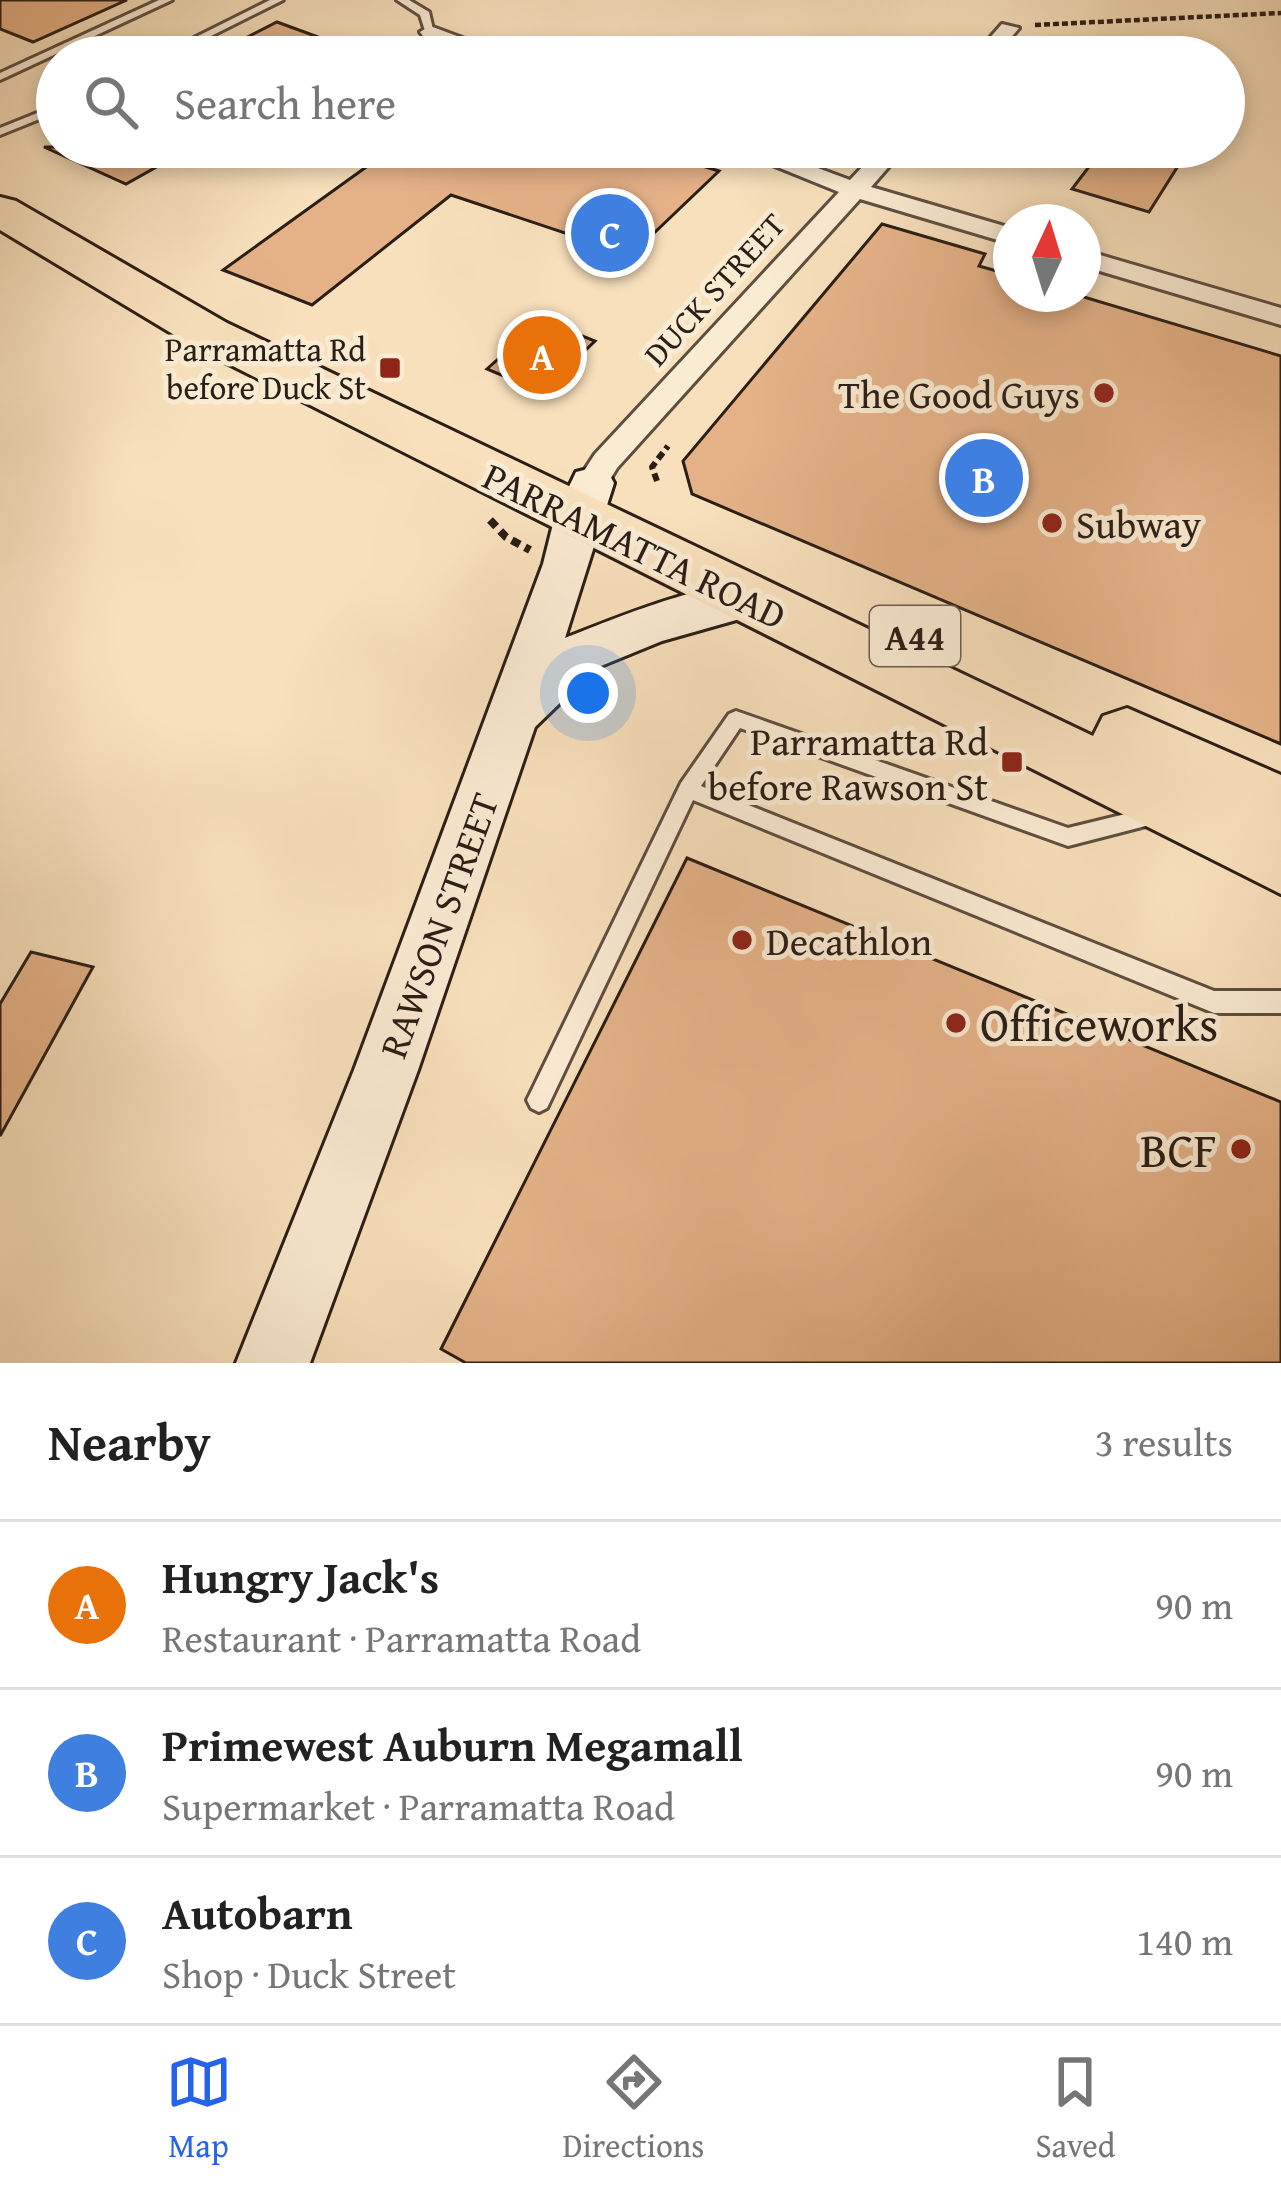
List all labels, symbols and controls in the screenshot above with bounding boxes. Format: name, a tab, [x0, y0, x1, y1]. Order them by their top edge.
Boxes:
search box	[36, 36, 1245, 168]
icon: search	[78, 69, 144, 135]
text: Search here	[174, 70, 396, 135]
pin: C	[571, 188, 649, 278]
street label: DUCK STREET	[632, 202, 796, 376]
north arrow	[993, 204, 1101, 312]
pin: A	[503, 310, 581, 400]
place label: Parramatta Rd before Duck St	[165, 325, 366, 411]
marker: Parramatta Rd before Duck St	[377, 355, 403, 381]
place label: The Good Guys	[838, 365, 1080, 422]
marker: The Good Guys	[1091, 380, 1117, 406]
pin: B	[945, 433, 1023, 523]
street label: PARRAMATTA ROAD	[474, 447, 796, 643]
place label: Subway	[1076, 495, 1202, 552]
marker: Subway	[1039, 510, 1065, 536]
road number: A44	[870, 606, 960, 666]
your location	[558, 663, 618, 723]
place label: Parramatta Rd before Rawson St	[708, 712, 988, 814]
marker: Parramatta Rd before Rawson St	[999, 749, 1025, 775]
street label: RAWSON STREET	[364, 784, 512, 1066]
place label: Decathlon	[766, 912, 932, 969]
marker: Decathlon	[729, 927, 755, 953]
place label: Officeworks	[980, 988, 1218, 1059]
marker: Officeworks	[943, 1010, 969, 1036]
place label: BCF	[1140, 1114, 1217, 1185]
marker: BCF	[1228, 1136, 1254, 1162]
text: Nearby	[48, 1404, 211, 1479]
text: 3 results	[1095, 1413, 1233, 1470]
text: Hungry Jack's	[162, 1544, 439, 1609]
text: A	[75, 1576, 99, 1633]
text: 90 m	[1155, 1576, 1233, 1633]
text: Restaurant · Parramatta Road	[162, 1609, 641, 1666]
text: Primewest Auburn Megamall	[162, 1712, 743, 1777]
text: B	[75, 1744, 99, 1801]
text: 90 m	[1155, 1744, 1233, 1801]
text: Supermarket · Parramatta Road	[162, 1777, 675, 1834]
text: Autobarn	[162, 1880, 353, 1945]
text: C	[76, 1912, 98, 1969]
text: 140 m	[1136, 1912, 1233, 1969]
text: Shop · Duck Street	[162, 1945, 456, 2002]
tab: Map	[166, 2049, 232, 2169]
tab: Directions	[563, 2049, 704, 2169]
tab: Saved	[1036, 2049, 1115, 2169]

